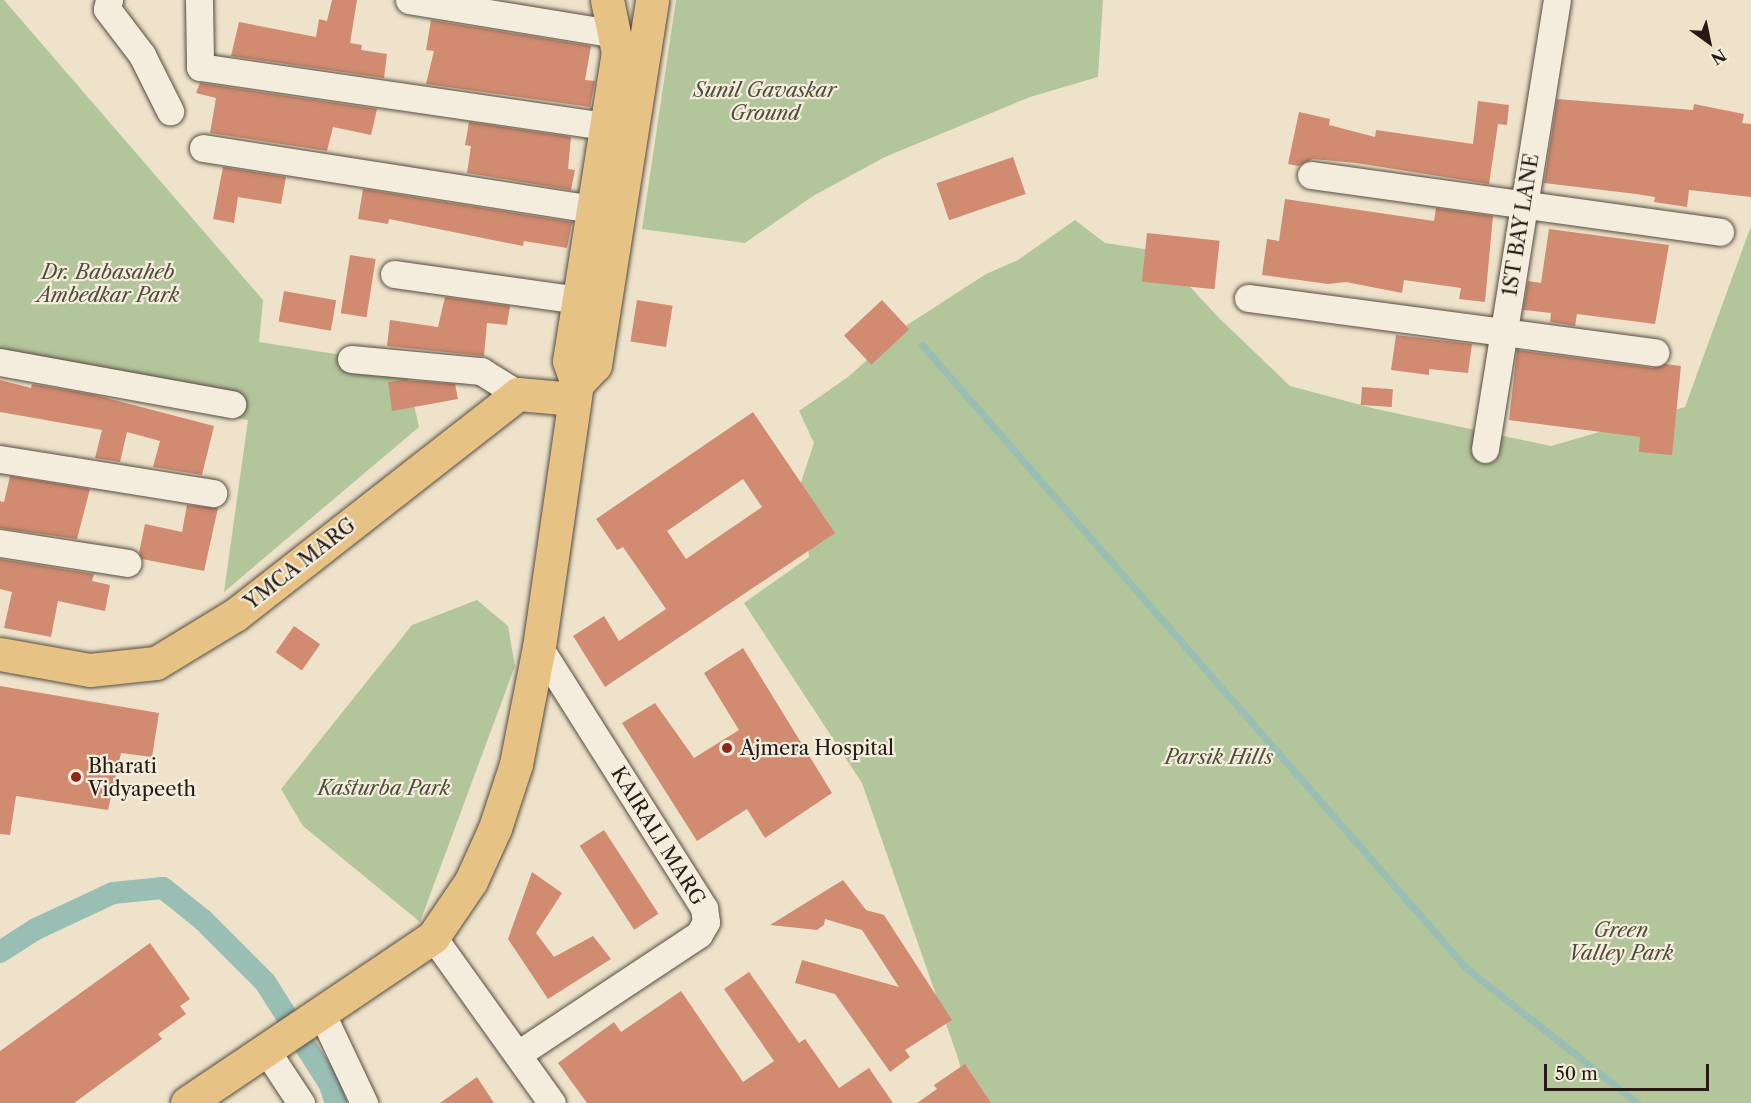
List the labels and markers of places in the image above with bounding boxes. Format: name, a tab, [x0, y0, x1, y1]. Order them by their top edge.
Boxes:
place label: Ajmera Hospital	[740, 736, 894, 760]
marker: Ajmera Hospital	[718, 739, 736, 757]
place label: Bharati Vidyapeeth	[88, 754, 196, 801]
marker: Bharati Vidyapeeth	[69, 770, 83, 784]

